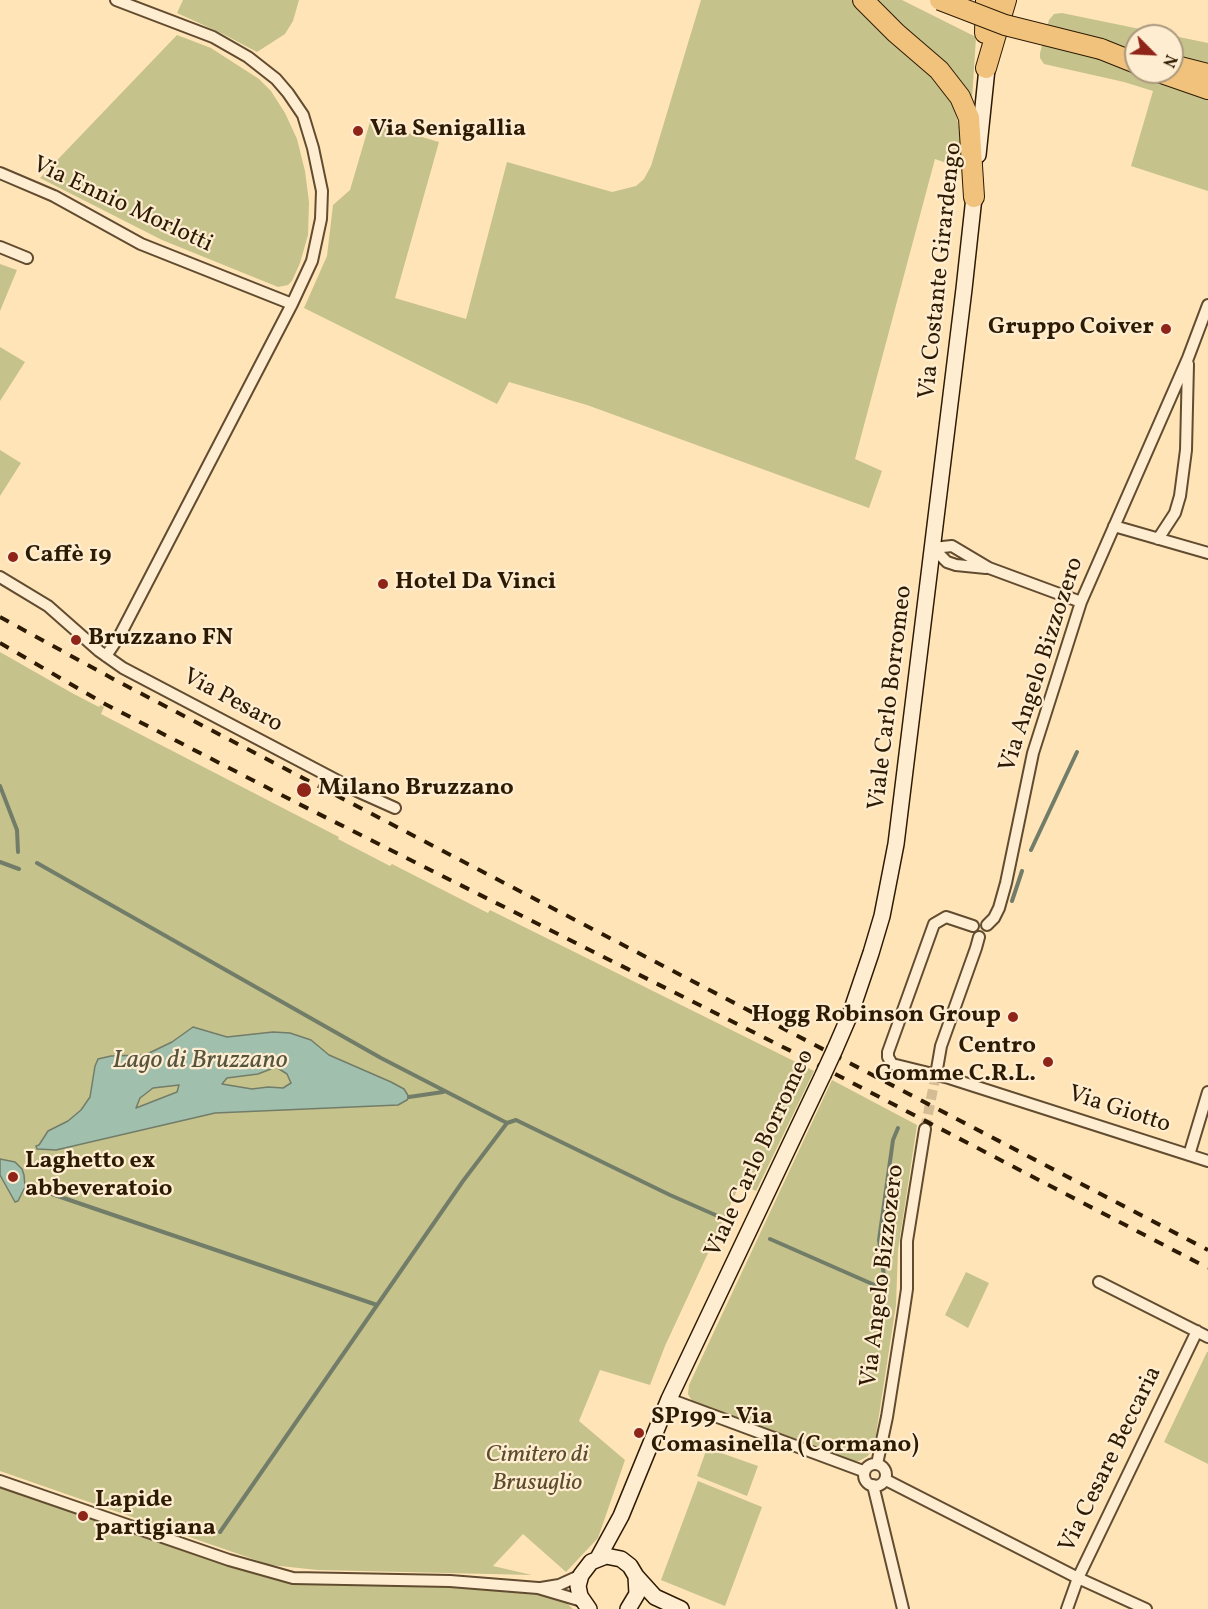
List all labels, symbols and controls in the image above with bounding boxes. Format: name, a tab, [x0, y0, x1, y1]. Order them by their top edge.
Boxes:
north arrow	[1124, 24, 1184, 84]
text: N	[1156, 51, 1181, 70]
place label: Via Senigallia	[370, 117, 526, 145]
marker: Via Senigallia	[351, 124, 365, 138]
street label: Via Costante Girardengo	[914, 141, 970, 401]
street label: Via Ennio Morlotti	[27, 152, 217, 260]
place label: Gruppo Coiver	[988, 315, 1154, 343]
marker: Gruppo Coiver	[1159, 322, 1173, 336]
place label: Caffè 19	[25, 543, 112, 571]
marker: Caffè 19	[6, 550, 20, 564]
street label: Via Angelo Bizzozero	[995, 554, 1091, 776]
place label: Hotel Da Vinci	[395, 570, 556, 598]
marker: Hotel Da Vinci	[376, 577, 390, 591]
street label: Viale Carlo Borromeo	[864, 584, 920, 812]
place label: Bruzzano FN	[88, 626, 233, 654]
marker: Bruzzano FN	[69, 633, 83, 647]
street label: Via Pesaro	[177, 664, 287, 740]
place label: Milano Bruzzano	[318, 776, 514, 804]
marker: Milano Bruzzano	[295, 781, 313, 799]
place label: Hogg Robinson Group	[752, 1003, 1001, 1031]
marker: Hogg Robinson Group	[1006, 1010, 1020, 1024]
place label: Centro Gomme C.R.L.	[875, 1034, 1036, 1090]
street label: Viale Carlo Borromeo	[700, 1045, 822, 1263]
water label: Lago di Bruzzano	[112, 1046, 288, 1078]
marker: Centro Gomme C.R.L.	[1041, 1055, 1055, 1069]
street label: Via Giotto	[1064, 1081, 1174, 1141]
place label: Laghetto ex abbeveratoio	[25, 1149, 173, 1205]
street label: Via Angelo Bizzozero	[856, 1163, 912, 1389]
marker: Laghetto ex abbeveratoio	[6, 1170, 20, 1184]
street label: Via Cesare Beccaria	[1054, 1362, 1170, 1558]
place label: SP199 - Via Comasinella (Cormano)	[651, 1405, 919, 1461]
marker: SP199 - Via Comasinella (Cormano)	[632, 1426, 646, 1440]
park label: Cimitero di Brusuglio	[485, 1443, 589, 1499]
place label: Lapide partigiana	[95, 1488, 216, 1544]
marker: Lapide partigiana	[76, 1509, 90, 1523]

